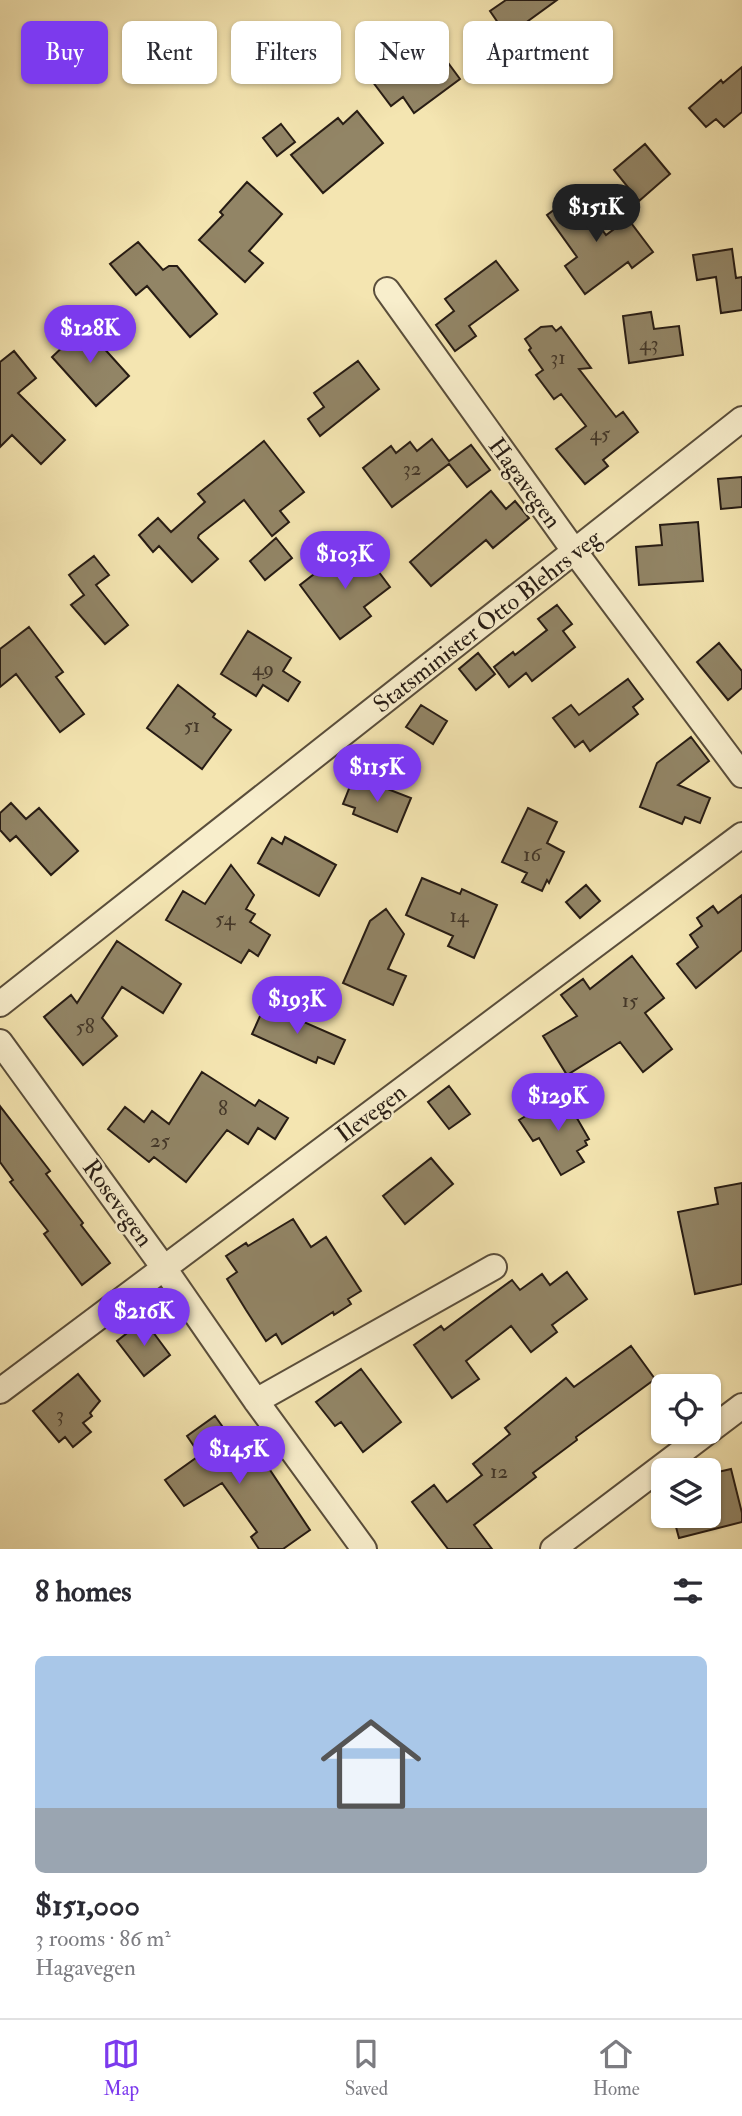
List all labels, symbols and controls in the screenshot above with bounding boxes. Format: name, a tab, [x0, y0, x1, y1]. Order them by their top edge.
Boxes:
chip: Buy	[21, 21, 108, 84]
chip: Rent	[122, 21, 217, 84]
chip: Filters	[231, 21, 341, 84]
chip: New	[355, 21, 449, 84]
chip: Apartment	[463, 21, 613, 84]
pin: $151K	[547, 184, 645, 244]
text: $151K	[568, 192, 624, 221]
pin: $128K	[41, 306, 139, 365]
text: $128K	[60, 313, 120, 342]
house number: 43	[639, 330, 659, 357]
house number: 31	[550, 344, 566, 371]
house number: 45	[590, 420, 611, 447]
street label: Hagavegen	[481, 432, 568, 535]
house number: 32	[403, 455, 421, 482]
street label: Statsminister Otto Blehrs veg	[367, 522, 608, 720]
pin: $103K	[296, 532, 394, 591]
text: $103K	[316, 539, 374, 568]
house number: 49	[252, 655, 274, 682]
house number: 51	[184, 712, 200, 739]
pin: $115K	[328, 744, 426, 804]
text: $115K	[349, 752, 405, 781]
house number: 16	[523, 841, 542, 868]
house number: 14	[450, 902, 470, 929]
house number: 54	[215, 905, 237, 932]
pin: $193K	[248, 976, 346, 1036]
text: $193K	[268, 984, 326, 1013]
house number: 15	[622, 987, 639, 1014]
house number: 58	[75, 1013, 95, 1040]
pin: $129K	[509, 1074, 607, 1133]
street label: Ilevegen	[330, 1077, 413, 1150]
text: $129K	[528, 1081, 588, 1110]
house number: 8	[218, 1095, 228, 1122]
house number: 25	[150, 1127, 171, 1154]
street label: Rosevegen	[75, 1153, 160, 1253]
pin: $216K	[95, 1288, 193, 1348]
text: $216K	[114, 1296, 174, 1325]
map controls	[651, 1374, 721, 1528]
button: locate	[651, 1374, 721, 1444]
house number: 3	[56, 1401, 64, 1428]
pin: $145K	[190, 1426, 288, 1486]
text: $145K	[209, 1434, 269, 1463]
house number: 12	[490, 1458, 508, 1485]
button: layers	[651, 1458, 721, 1528]
icon: filters	[669, 1572, 707, 1610]
text: 8 homes	[35, 1573, 132, 1610]
icon: home	[308, 1701, 434, 1827]
text: $151,000	[35, 1887, 140, 1924]
text: 3 rooms · 86 m²	[35, 1924, 171, 1953]
text: Hagavegen	[35, 1953, 136, 1982]
tab: Map	[102, 2035, 140, 2101]
tab: Saved	[345, 2035, 388, 2101]
tab: Home	[593, 2035, 640, 2101]

